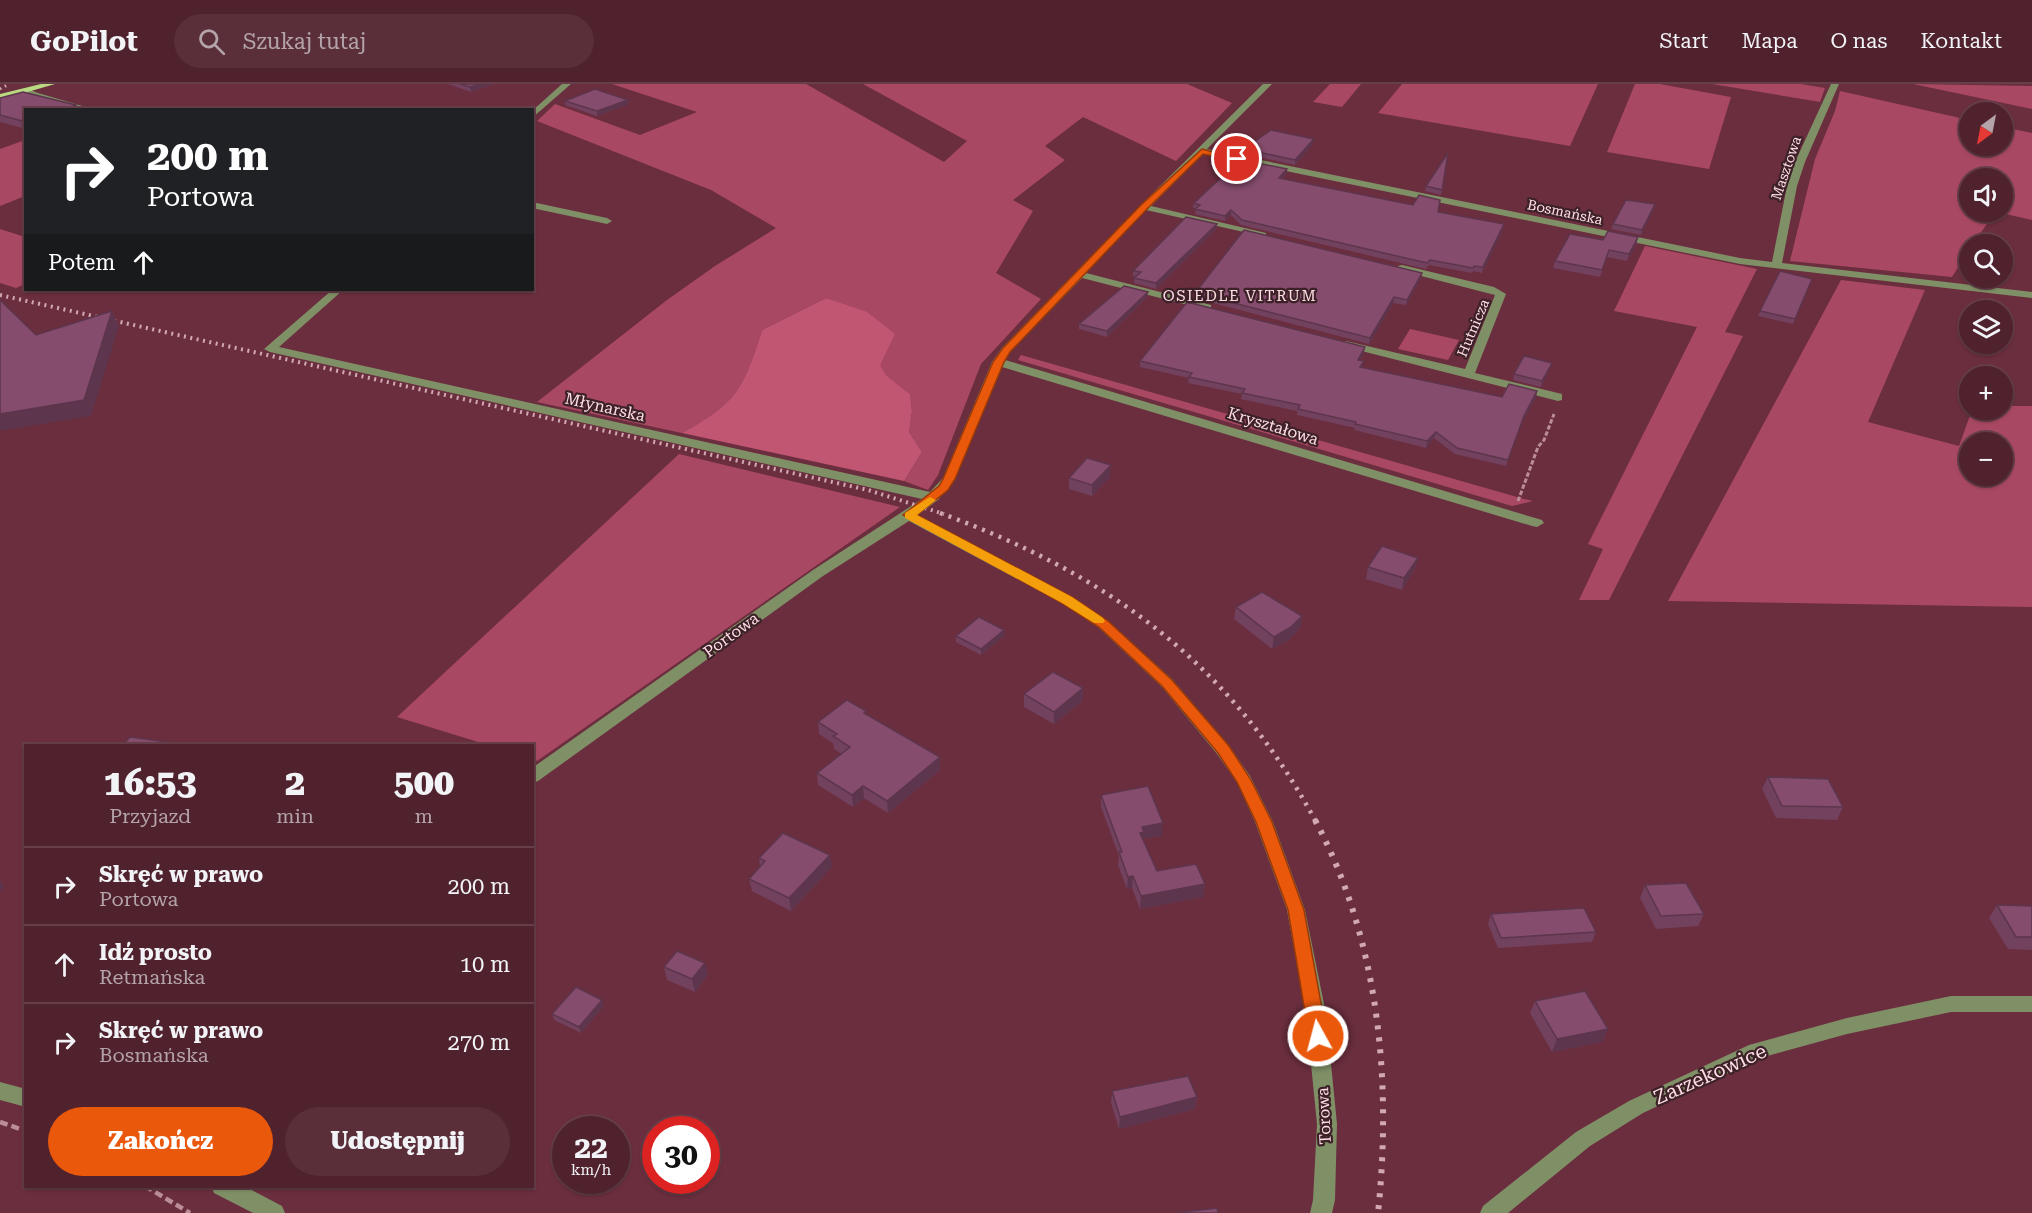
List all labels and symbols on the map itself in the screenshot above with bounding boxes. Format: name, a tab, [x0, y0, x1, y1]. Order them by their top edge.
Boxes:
north arrow	[1959, 102, 2013, 156]
pin	[1211, 133, 1262, 184]
street label: Masztowa	[1768, 134, 1805, 202]
street label: Bosmańska	[1526, 196, 1605, 228]
district label: OSIEDLE VITRUM	[1163, 287, 1317, 305]
street label: Hutnicza	[1454, 296, 1492, 359]
street label: Młynarska	[563, 389, 647, 426]
street label: Kryształowa	[1225, 403, 1321, 449]
street label: Portowa	[700, 608, 763, 661]
position arrow	[1286, 1004, 1350, 1068]
street label: Zarzekowice	[1650, 1038, 1770, 1110]
street label: Torowa	[1313, 1087, 1335, 1145]
speed limit sign: 30	[642, 1116, 720, 1194]

